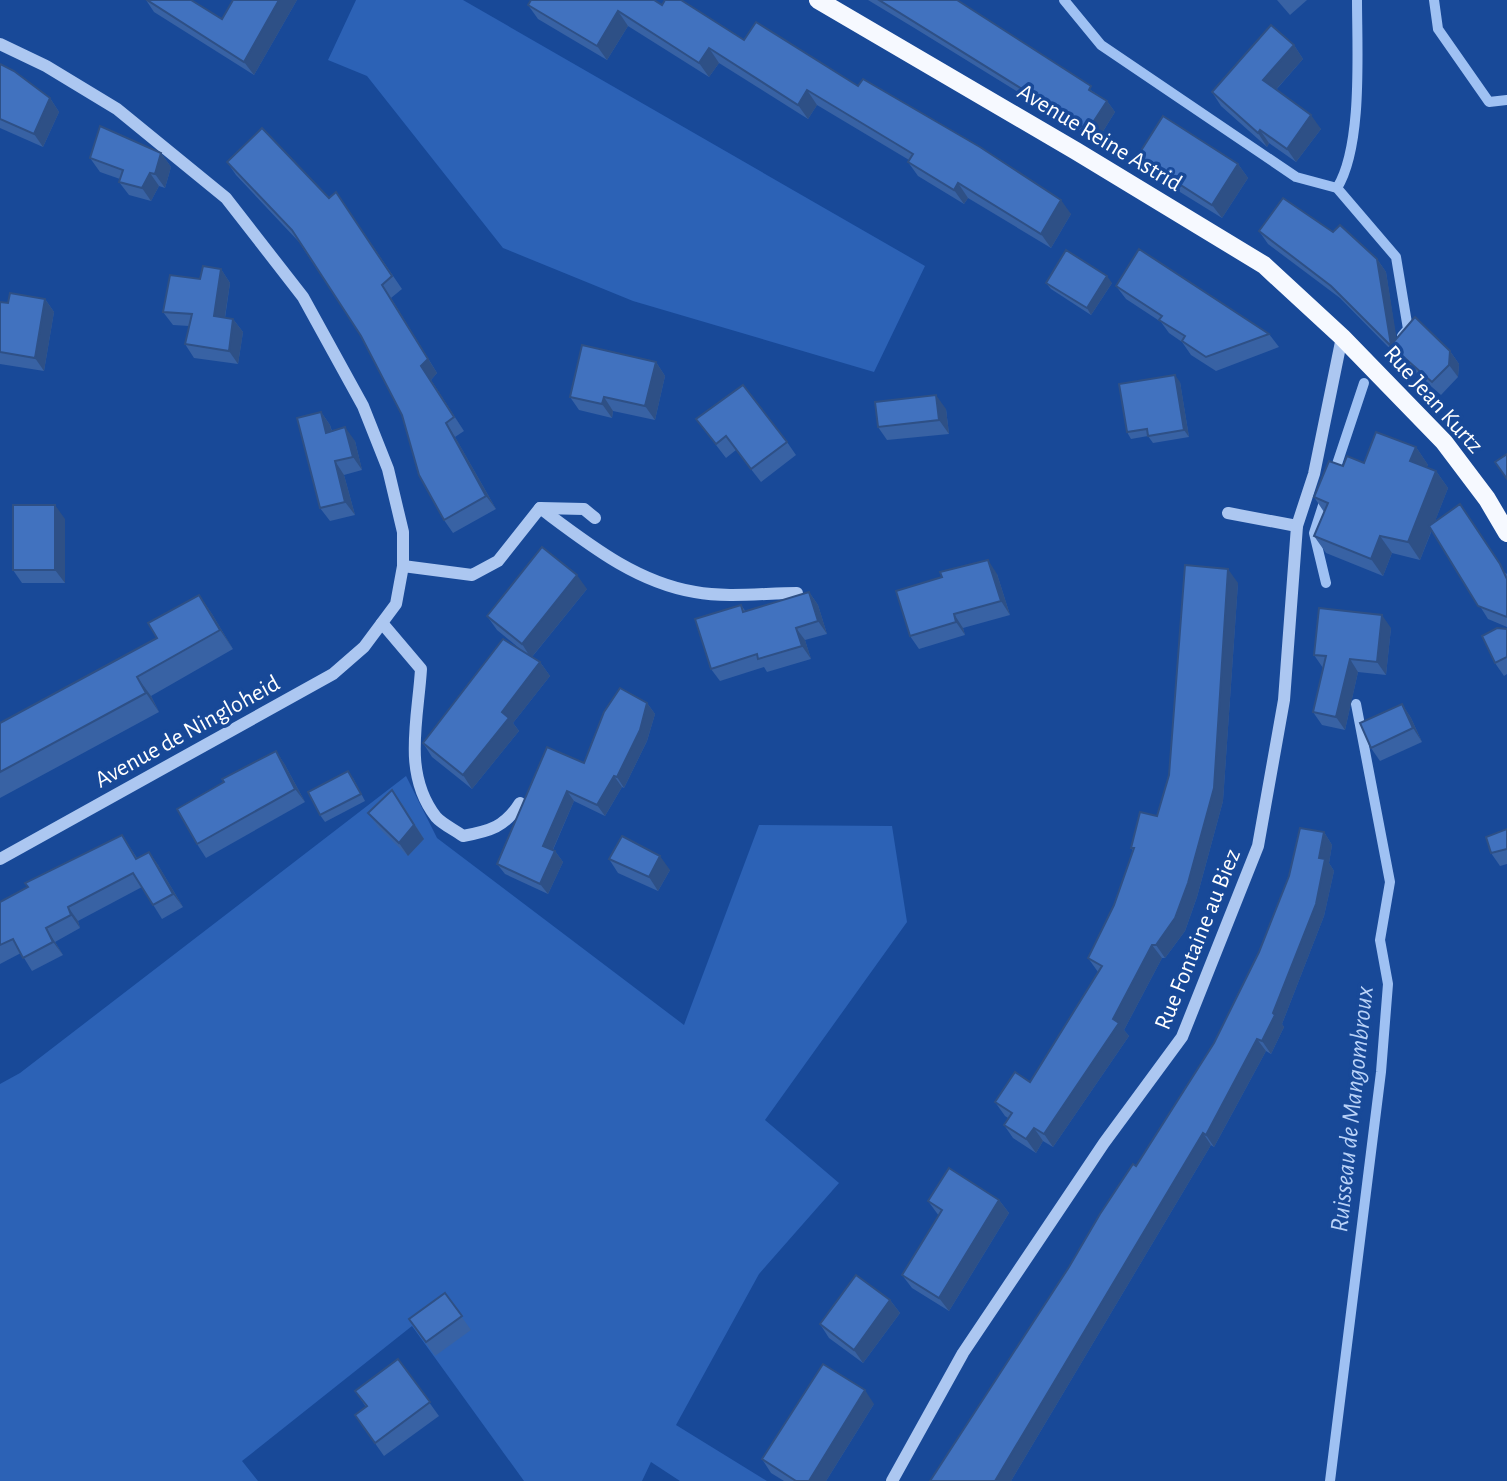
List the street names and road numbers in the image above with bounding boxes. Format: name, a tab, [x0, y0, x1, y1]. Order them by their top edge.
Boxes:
street label: Avenue Reine Astrid	[1013, 79, 1186, 196]
street label: Rue Jean Kurtz	[1379, 341, 1488, 458]
street label: Avenue de Ningloheid	[91, 671, 284, 793]
street label: Rue Fontaine au Biez	[1151, 846, 1245, 1033]

